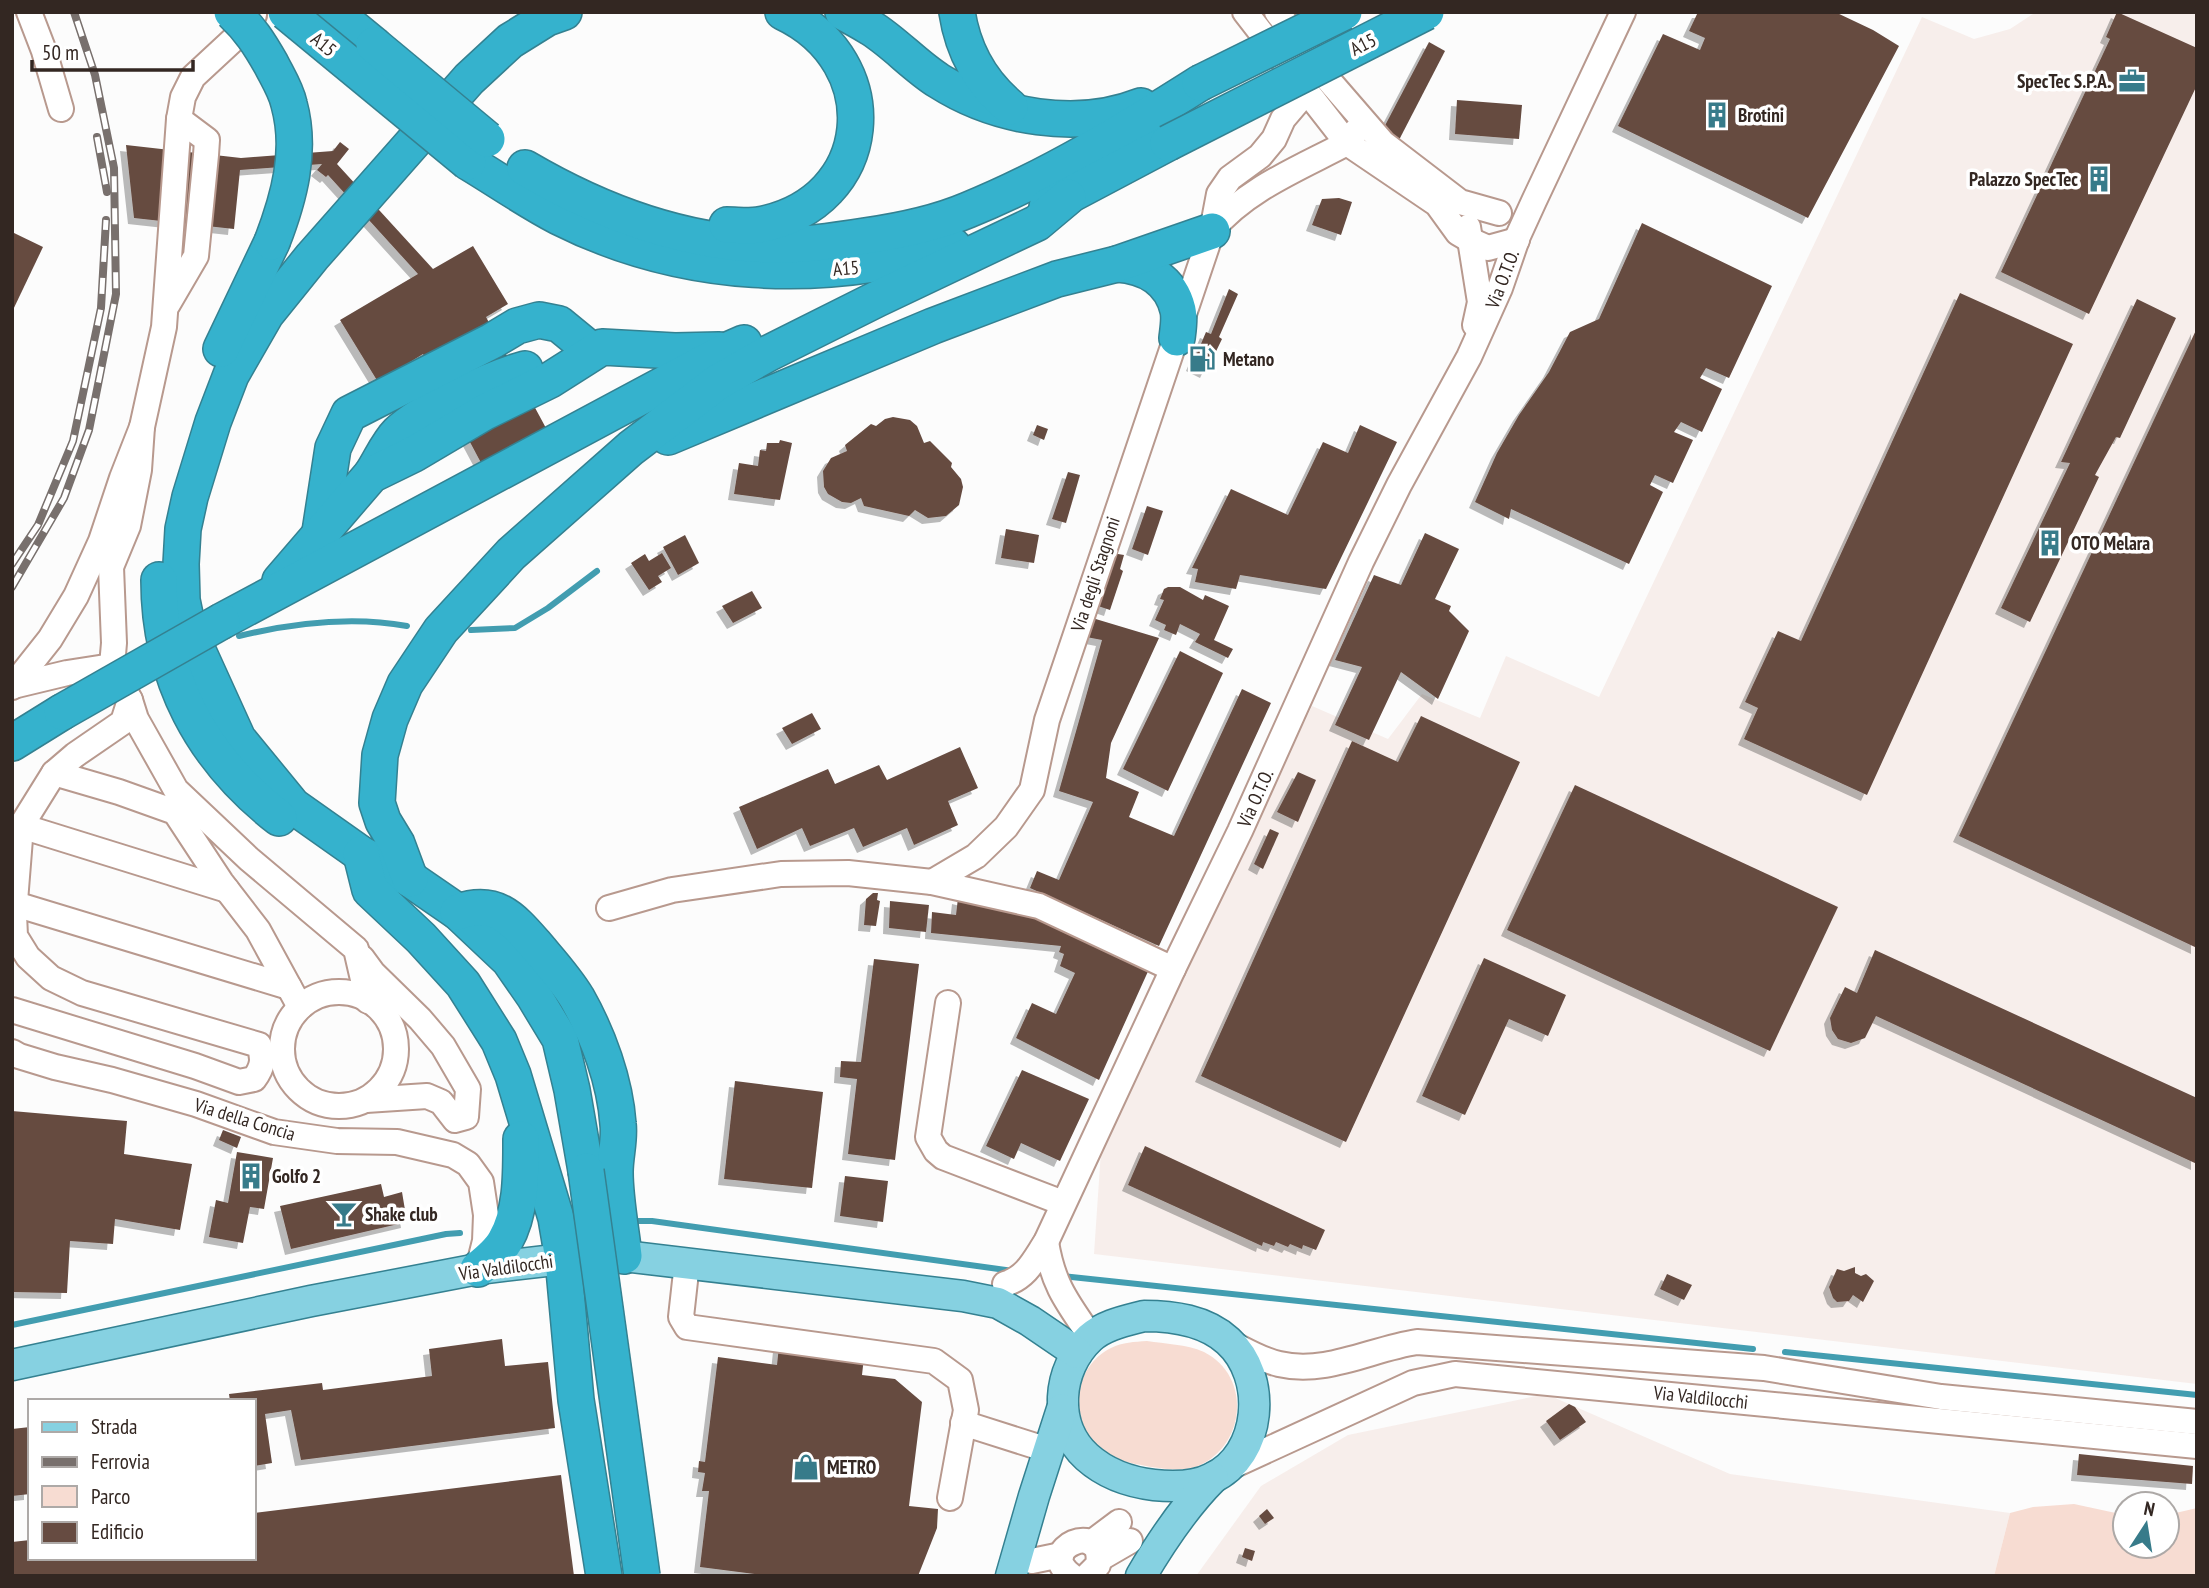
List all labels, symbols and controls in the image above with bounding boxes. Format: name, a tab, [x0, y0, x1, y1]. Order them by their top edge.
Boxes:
street label: A15	[306, 26, 342, 62]
street label: A15	[1346, 27, 1380, 61]
scale bar	[32, 28, 192, 72]
text: 50 m	[42, 39, 79, 66]
office icon: SpecTec S.P.A.	[2117, 66, 2147, 96]
place label: SpecTec S.P.A.	[2017, 69, 2111, 93]
building icon: Brotini	[1702, 100, 1732, 130]
place label: Brotini	[1738, 103, 1784, 127]
building icon: Palazzo SpecTec	[2084, 164, 2114, 194]
place label: Palazzo SpecTec	[1969, 167, 2078, 191]
street label: Via O.T.O.	[1479, 246, 1524, 313]
street label: A15	[832, 255, 860, 281]
fuel station icon: Metano	[1187, 344, 1217, 374]
place label: Metano	[1223, 347, 1274, 371]
street label: Via degli Stagnoni	[1065, 513, 1125, 635]
building icon: OTO Melara	[2035, 528, 2065, 558]
place label: OTO Melara	[2071, 531, 2150, 555]
street label: Via O.T.O.	[1231, 765, 1278, 832]
street label: Via della Concia	[191, 1092, 298, 1146]
building icon: Golfo 2	[236, 1161, 266, 1191]
place label: Golfo 2	[272, 1164, 321, 1188]
bar icon: Shake club	[329, 1199, 359, 1229]
place label: Shake club	[365, 1202, 438, 1226]
street label: Via Valdilocchi	[456, 1249, 555, 1286]
street label: Via Valdilocchi	[1652, 1380, 1749, 1414]
legend	[28, 1399, 256, 1560]
text: Strada	[91, 1413, 137, 1440]
text: Ferrovia	[91, 1448, 150, 1475]
shop icon: METRO	[791, 1452, 821, 1482]
place label: METRO	[827, 1455, 876, 1479]
text: Parco	[91, 1483, 130, 1510]
north arrow	[2111, 1490, 2181, 1560]
text: N	[2142, 1496, 2157, 1521]
text: Edificio	[91, 1518, 144, 1545]

